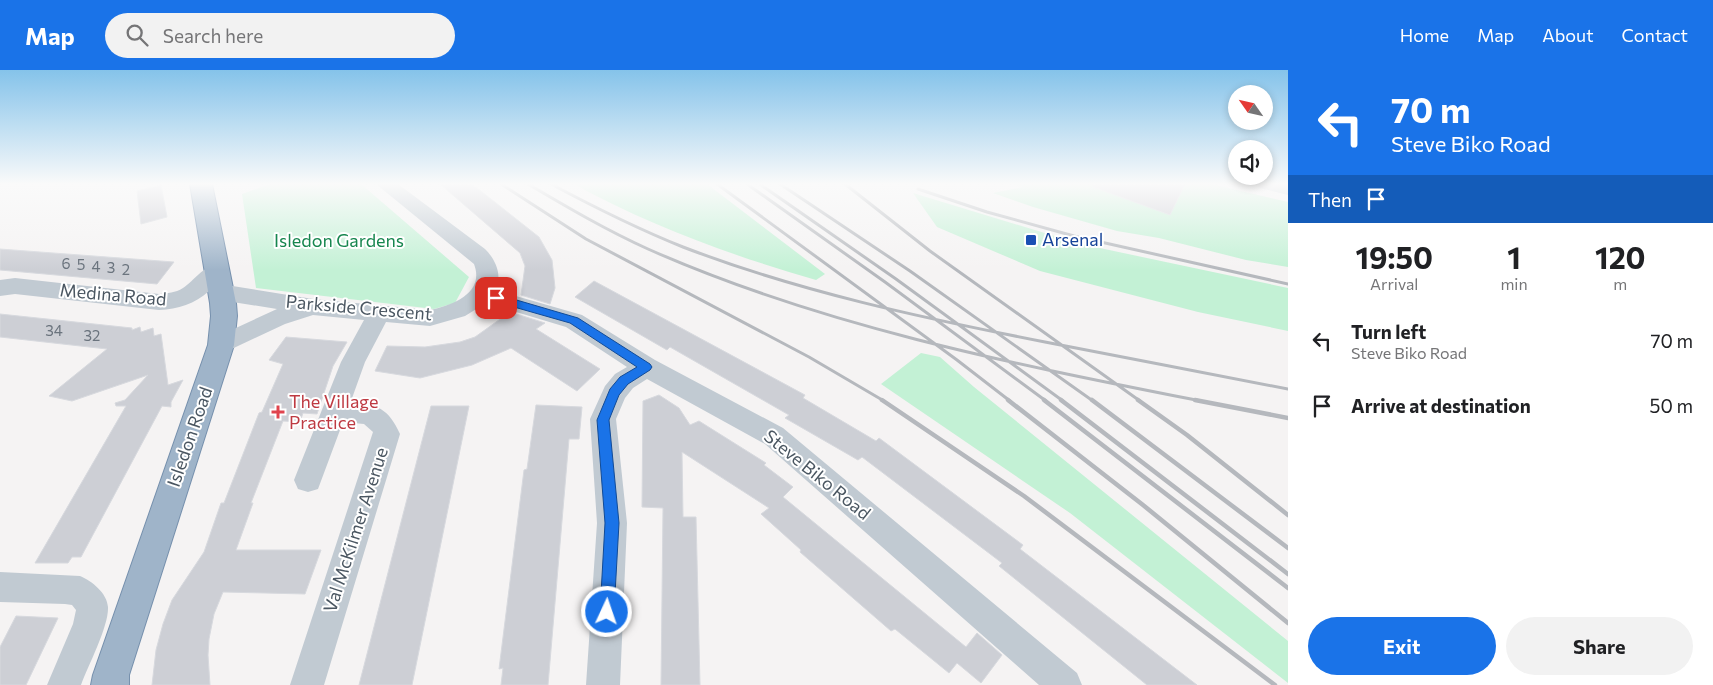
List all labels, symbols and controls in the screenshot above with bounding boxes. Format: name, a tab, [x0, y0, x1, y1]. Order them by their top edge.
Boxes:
search box	[105, 13, 455, 58]
text: Map	[25, 21, 75, 50]
icon: search	[123, 21, 151, 49]
text: Search here	[163, 24, 263, 47]
text: Home	[1400, 24, 1449, 46]
text: Map	[1477, 24, 1514, 46]
text: About	[1542, 24, 1594, 46]
text: Contact	[1622, 24, 1688, 46]
north arrow	[1228, 85, 1272, 130]
map controls	[1228, 85, 1273, 185]
text: 70 m	[1391, 87, 1471, 130]
icon: left	[1308, 90, 1373, 155]
text: Steve Biko Road	[1391, 130, 1551, 157]
button: sound	[1228, 140, 1273, 185]
icon: arrive	[1362, 185, 1390, 213]
text: Then	[1308, 188, 1352, 211]
place label: Arsenal	[1042, 228, 1103, 250]
park label: Isledon Gardens	[274, 229, 404, 251]
marker: Arsenal	[1024, 233, 1038, 247]
text: 19:50	[1355, 238, 1433, 275]
text: 1	[1507, 238, 1521, 275]
text: 120	[1595, 238, 1646, 275]
house number: 6	[61, 254, 71, 272]
house number: 5	[77, 255, 85, 273]
house number: 4	[92, 257, 101, 275]
house number: 3	[107, 258, 115, 276]
house number: 2	[122, 260, 130, 278]
text: Arrival	[1370, 274, 1418, 293]
text: min	[1500, 274, 1528, 293]
text: m	[1613, 274, 1627, 293]
pin	[475, 277, 517, 319]
street label: Medina Road	[59, 278, 167, 310]
icon: arrive	[482, 284, 510, 312]
street label: Parkside Crescent	[285, 290, 433, 324]
text: Turn left	[1351, 320, 1426, 343]
house number: 34	[45, 321, 63, 339]
house number: 32	[84, 326, 100, 344]
icon: left	[1308, 327, 1336, 355]
text: 70 m	[1650, 329, 1693, 352]
text: Steve Biko Road	[1351, 343, 1467, 362]
street label: Isledon Road	[162, 384, 216, 490]
place label: The Village Practice	[289, 390, 378, 433]
icon: arrive	[1308, 392, 1336, 420]
text: Arrive at destination	[1351, 394, 1531, 417]
text: 50 m	[1649, 394, 1693, 417]
marker: The Village Practice	[271, 405, 285, 419]
street label: Steve Biko Road	[760, 425, 875, 524]
street label: Val McKilmer Avenue	[318, 444, 392, 615]
position arrow	[580, 585, 632, 637]
button: Exit	[1308, 617, 1496, 675]
button: Share	[1506, 617, 1693, 675]

